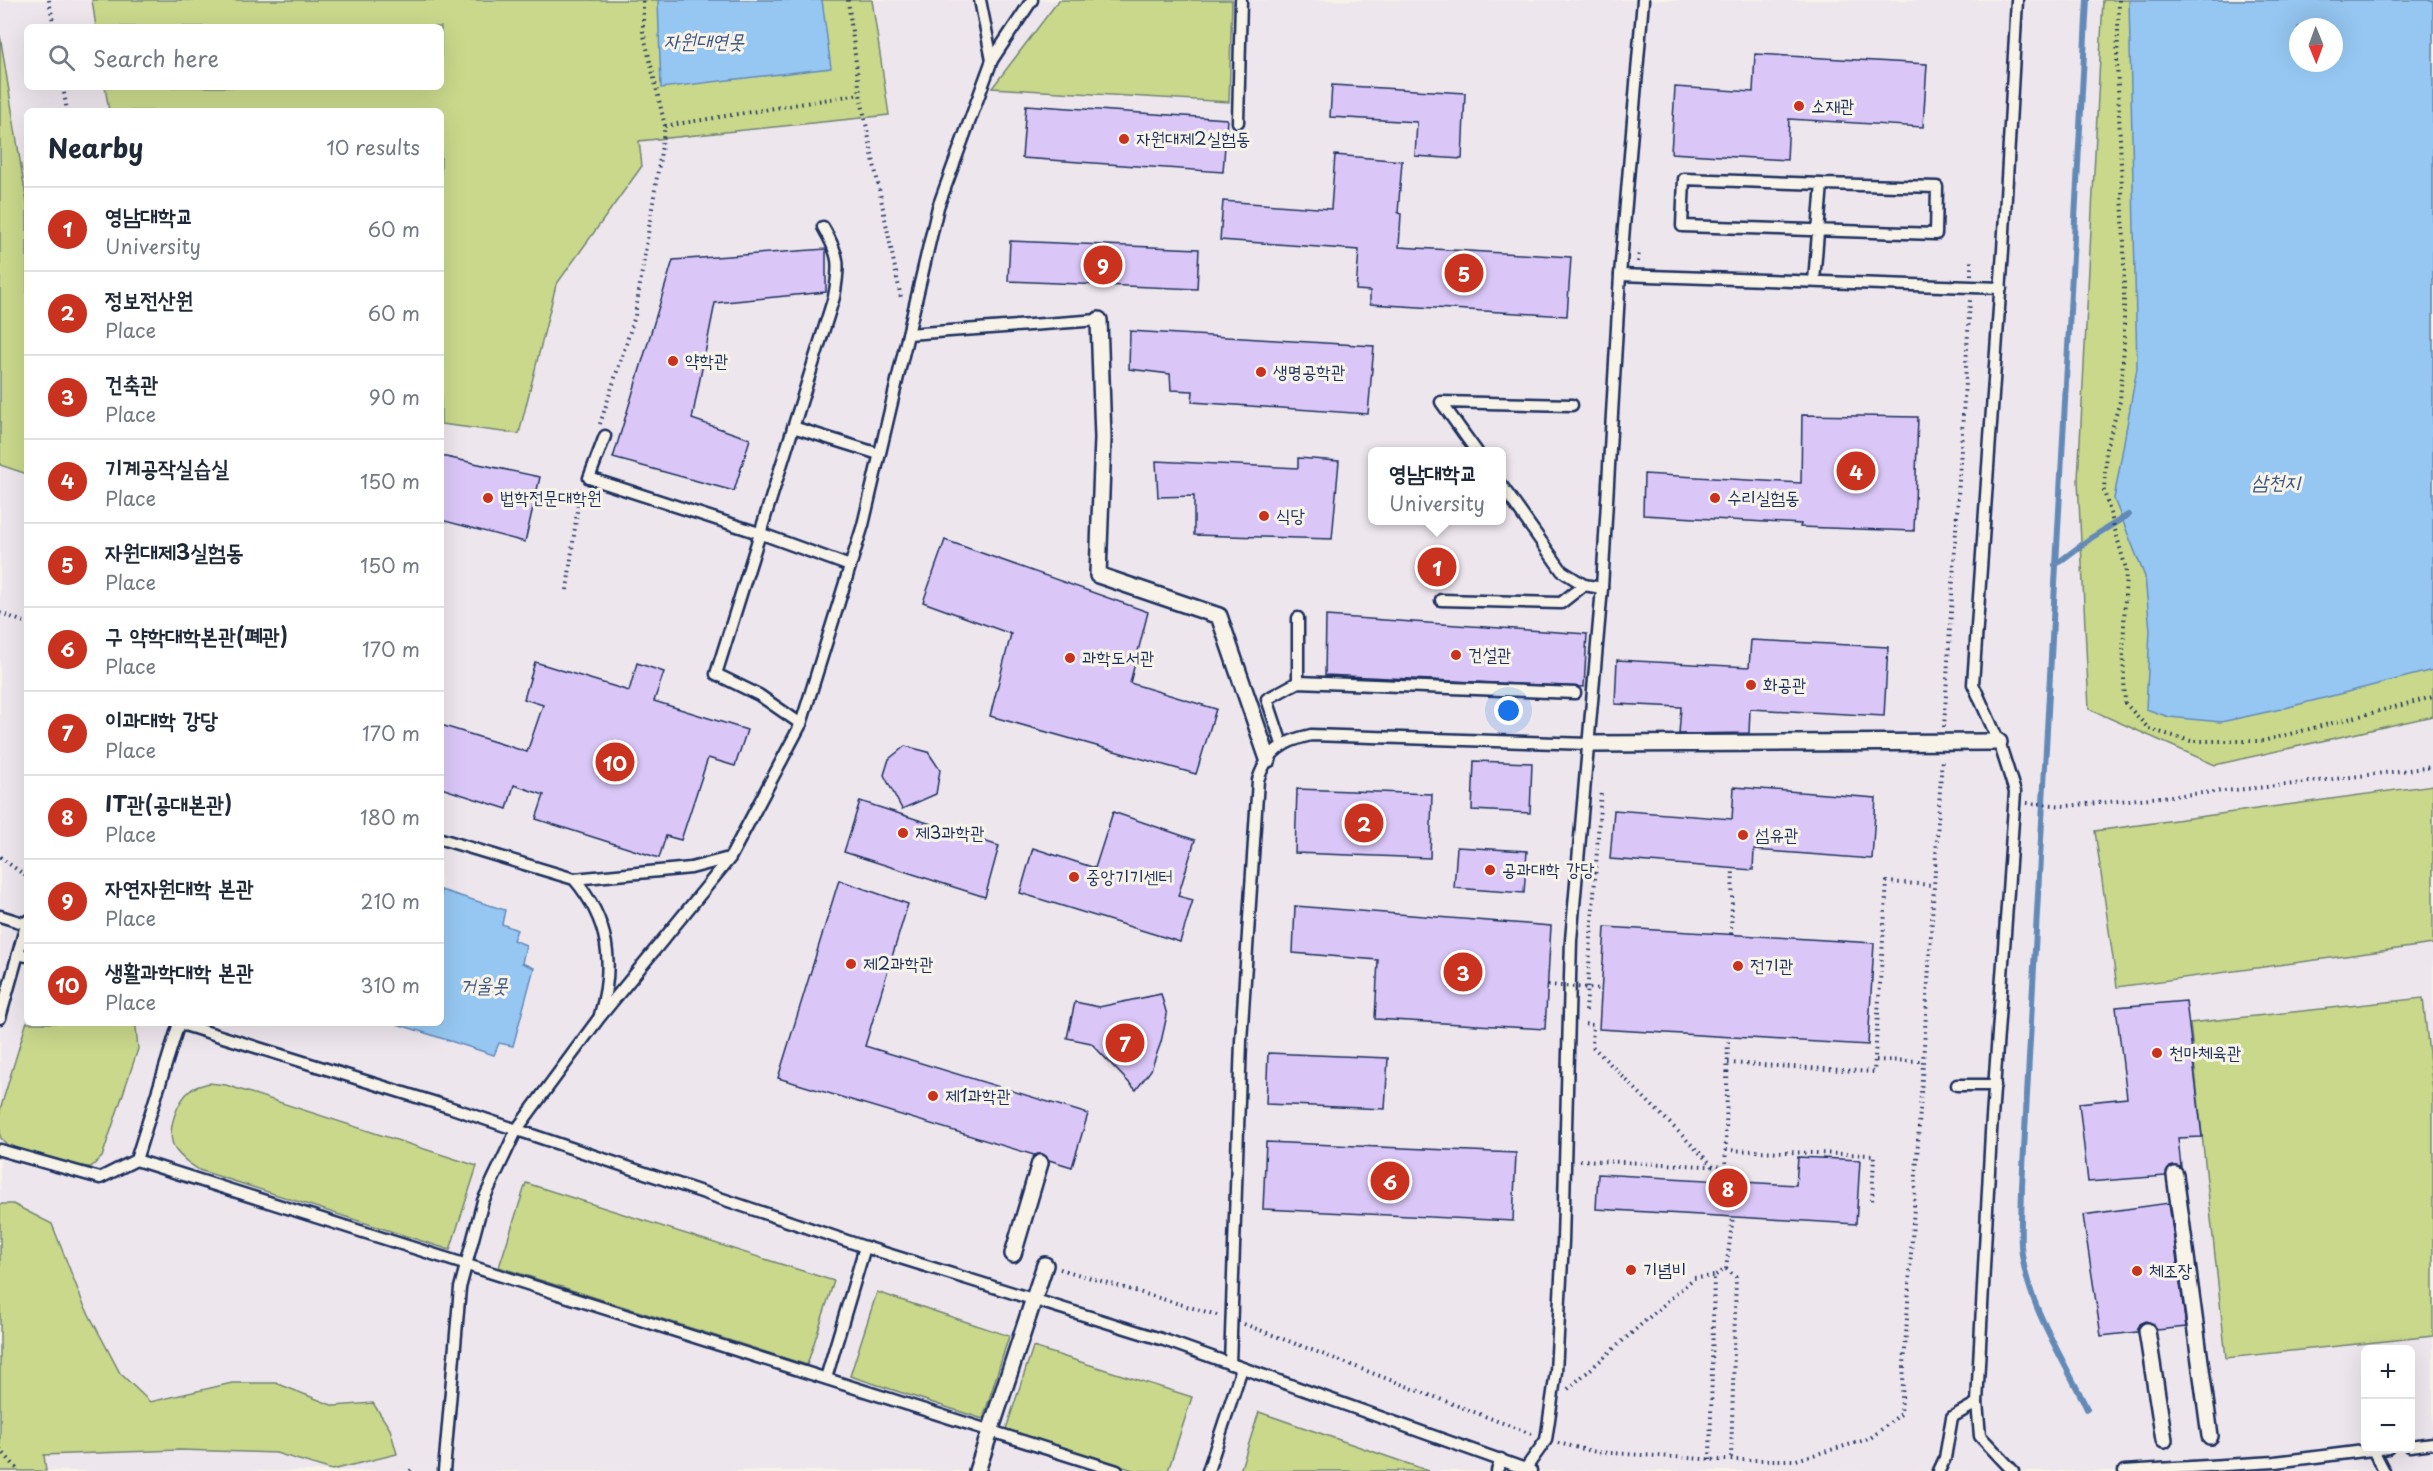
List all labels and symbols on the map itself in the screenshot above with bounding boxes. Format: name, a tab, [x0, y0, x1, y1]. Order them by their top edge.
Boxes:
north arrow	[2289, 18, 2343, 72]
water label: 자원대연못	[664, 25, 745, 55]
place label: 소재관	[1811, 91, 1854, 118]
marker: 소재관	[1792, 99, 1806, 113]
place label: 자원대제2실험동	[1136, 124, 1250, 151]
marker: 자원대제2실험동	[1117, 132, 1131, 146]
pin: 9	[1084, 242, 1122, 288]
pin: 5	[1444, 250, 1484, 296]
place label: 약학관	[685, 346, 728, 373]
marker: 약학관	[666, 354, 680, 368]
place label: 생명공학관	[1273, 357, 1345, 384]
marker: 생명공학관	[1254, 365, 1268, 379]
pin: 4	[1836, 448, 1876, 494]
water label: 삼천지	[2252, 466, 2302, 496]
place label: 법학전문대학원	[500, 483, 601, 510]
place label: 수리실험동	[1727, 483, 1799, 510]
marker: 법학전문대학원	[481, 491, 495, 505]
marker: 수리실험동	[1708, 491, 1722, 505]
place label: 식당	[1276, 501, 1305, 528]
marker: 식당	[1257, 509, 1271, 523]
pin: 1	[1418, 544, 1456, 590]
place label: 건설관	[1468, 640, 1511, 667]
place label: 과학도서관	[1082, 643, 1154, 670]
marker: 건설관	[1449, 648, 1463, 662]
marker: 과학도서관	[1063, 651, 1077, 665]
place label: 화공관	[1763, 670, 1806, 697]
marker: 화공관	[1744, 678, 1758, 692]
your location	[1494, 696, 1523, 725]
pin: 10	[596, 740, 634, 784]
pin: 2	[1344, 800, 1384, 846]
place label: 제3과학관	[915, 818, 985, 845]
place label: 섬유관	[1755, 820, 1798, 847]
marker: 제3과학관	[896, 826, 910, 840]
marker: 섬유관	[1736, 828, 1750, 842]
place label: 공과대학 강당	[1502, 855, 1595, 882]
place label: 중앙기기센터	[1086, 862, 1173, 889]
marker: 공과대학 강당	[1483, 863, 1497, 877]
marker: 중앙기기센터	[1067, 870, 1081, 884]
place label: 제2과학관	[863, 949, 934, 976]
pin: 3	[1444, 950, 1482, 994]
place label: 전기관	[1750, 951, 1793, 978]
marker: 제2과학관	[844, 957, 858, 971]
marker: 전기관	[1731, 959, 1745, 973]
water label: 거울못	[460, 969, 509, 999]
pin: 7	[1106, 1020, 1144, 1066]
place label: 천마체육관	[2169, 1038, 2241, 1065]
marker: 천마체육관	[2150, 1046, 2164, 1060]
place label: 제1과학관	[945, 1081, 1011, 1108]
marker: 제1과학관	[926, 1089, 940, 1103]
pin: 6	[1370, 1158, 1410, 1204]
pin: 8	[1708, 1166, 1748, 1210]
place label: 기념비	[1643, 1255, 1686, 1282]
place label: 체조장	[2149, 1256, 2192, 1283]
marker: 기념비	[1624, 1263, 1638, 1277]
marker: 체조장	[2130, 1264, 2144, 1278]

